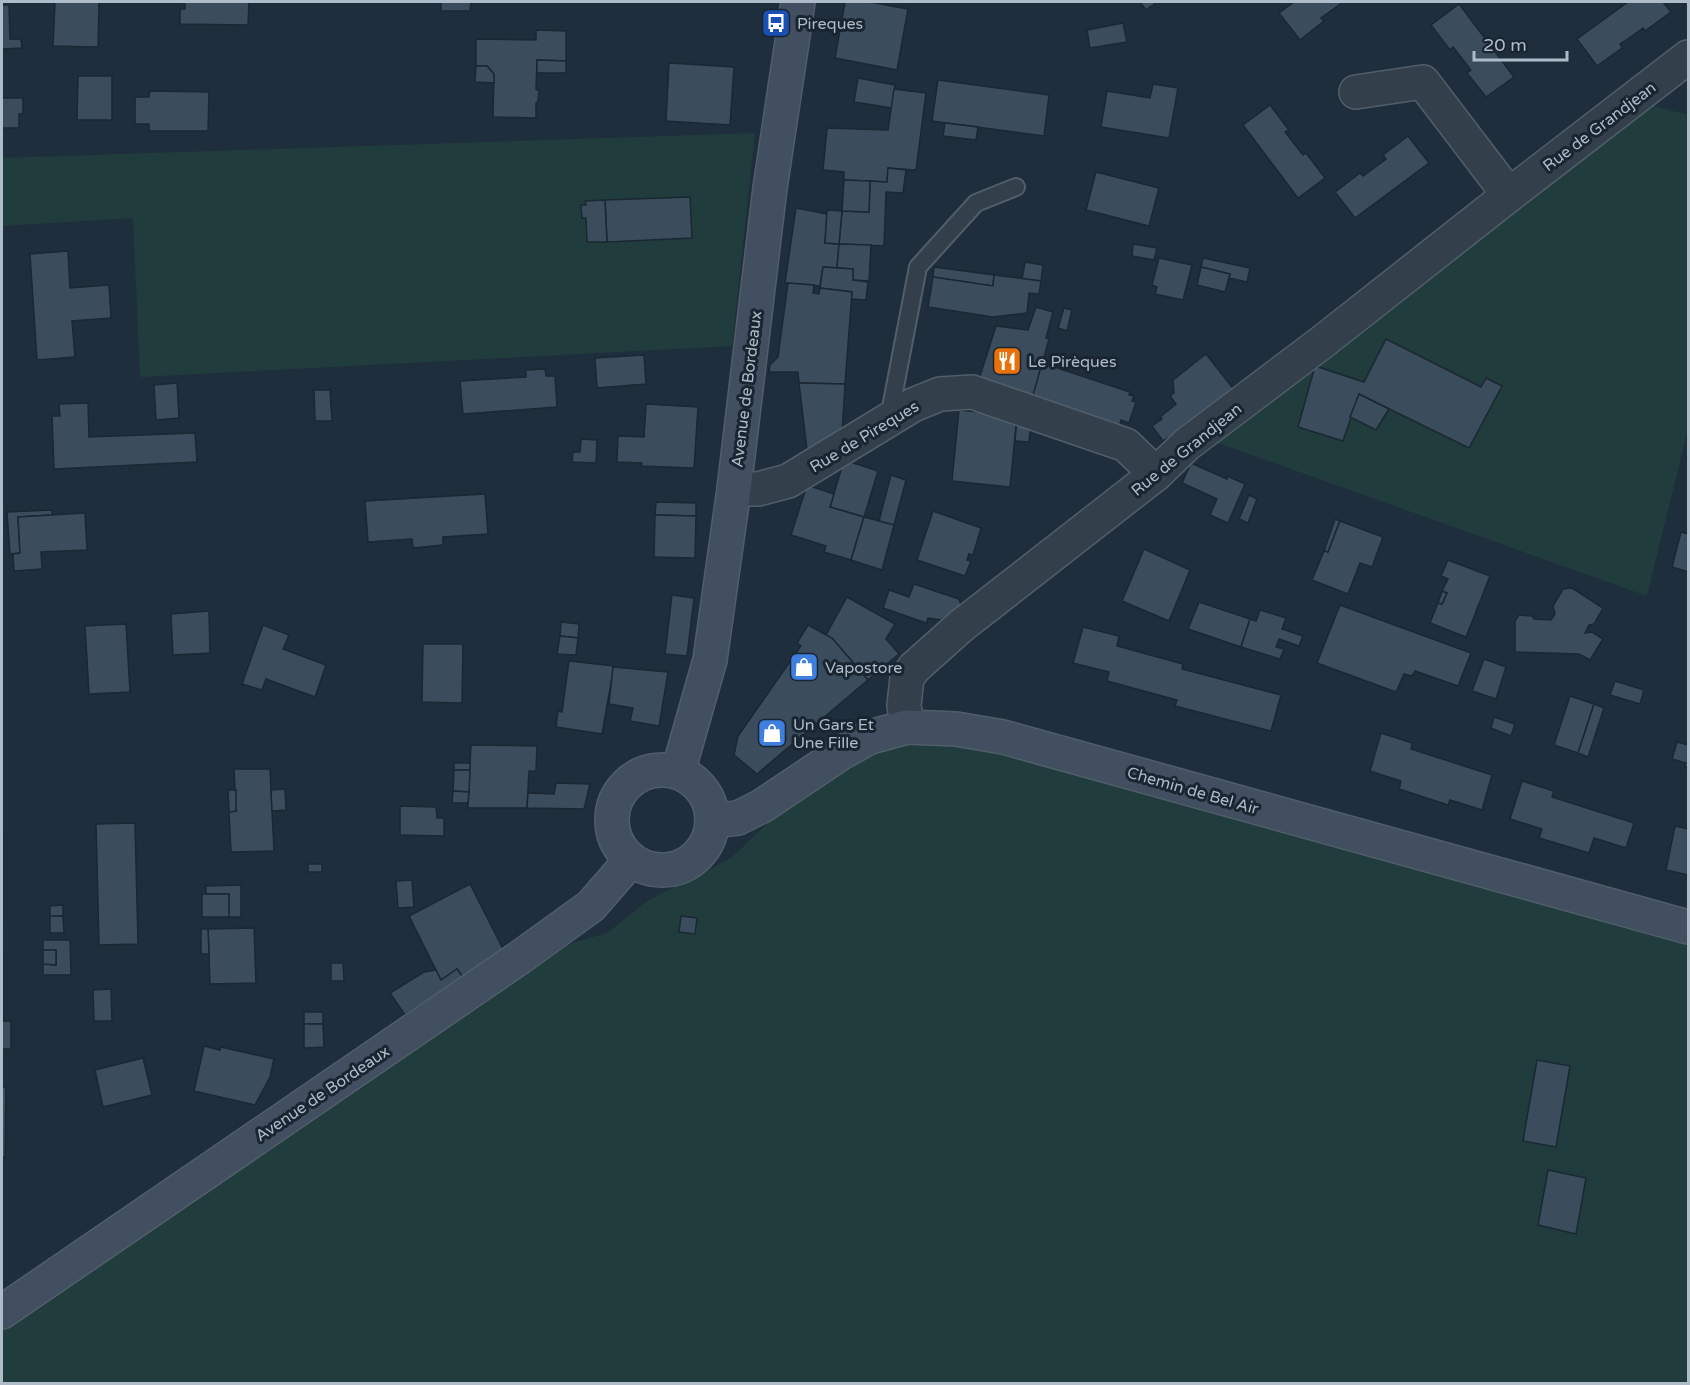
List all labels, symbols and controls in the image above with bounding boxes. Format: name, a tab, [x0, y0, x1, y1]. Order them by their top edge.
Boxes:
bus stop icon: Pireques	[760, 7, 792, 39]
place label: Pireques	[797, 14, 863, 34]
scale bar	[1474, 24, 1567, 62]
text: 20 m	[1483, 34, 1527, 56]
street label: Rue de Grandjean	[1539, 78, 1660, 176]
street label: Avenue de Bordeaux	[727, 310, 767, 469]
restaurant icon: Le Pirèques	[991, 345, 1023, 377]
place label: Le Pirèques	[1028, 352, 1117, 372]
street label: Rue de Pireques	[806, 396, 923, 477]
street label: Rue de Grandjean	[1127, 399, 1246, 501]
shop icon: Vapostore	[788, 651, 820, 683]
place label: Vapostore	[825, 658, 902, 678]
place label: Un Gars Et Une Fille	[793, 715, 874, 753]
shop icon: Un Gars Et Une Fille	[756, 717, 788, 749]
street label: Chemin de Bel Air	[1125, 763, 1262, 820]
street label: Avenue de Bordeaux	[252, 1041, 393, 1146]

